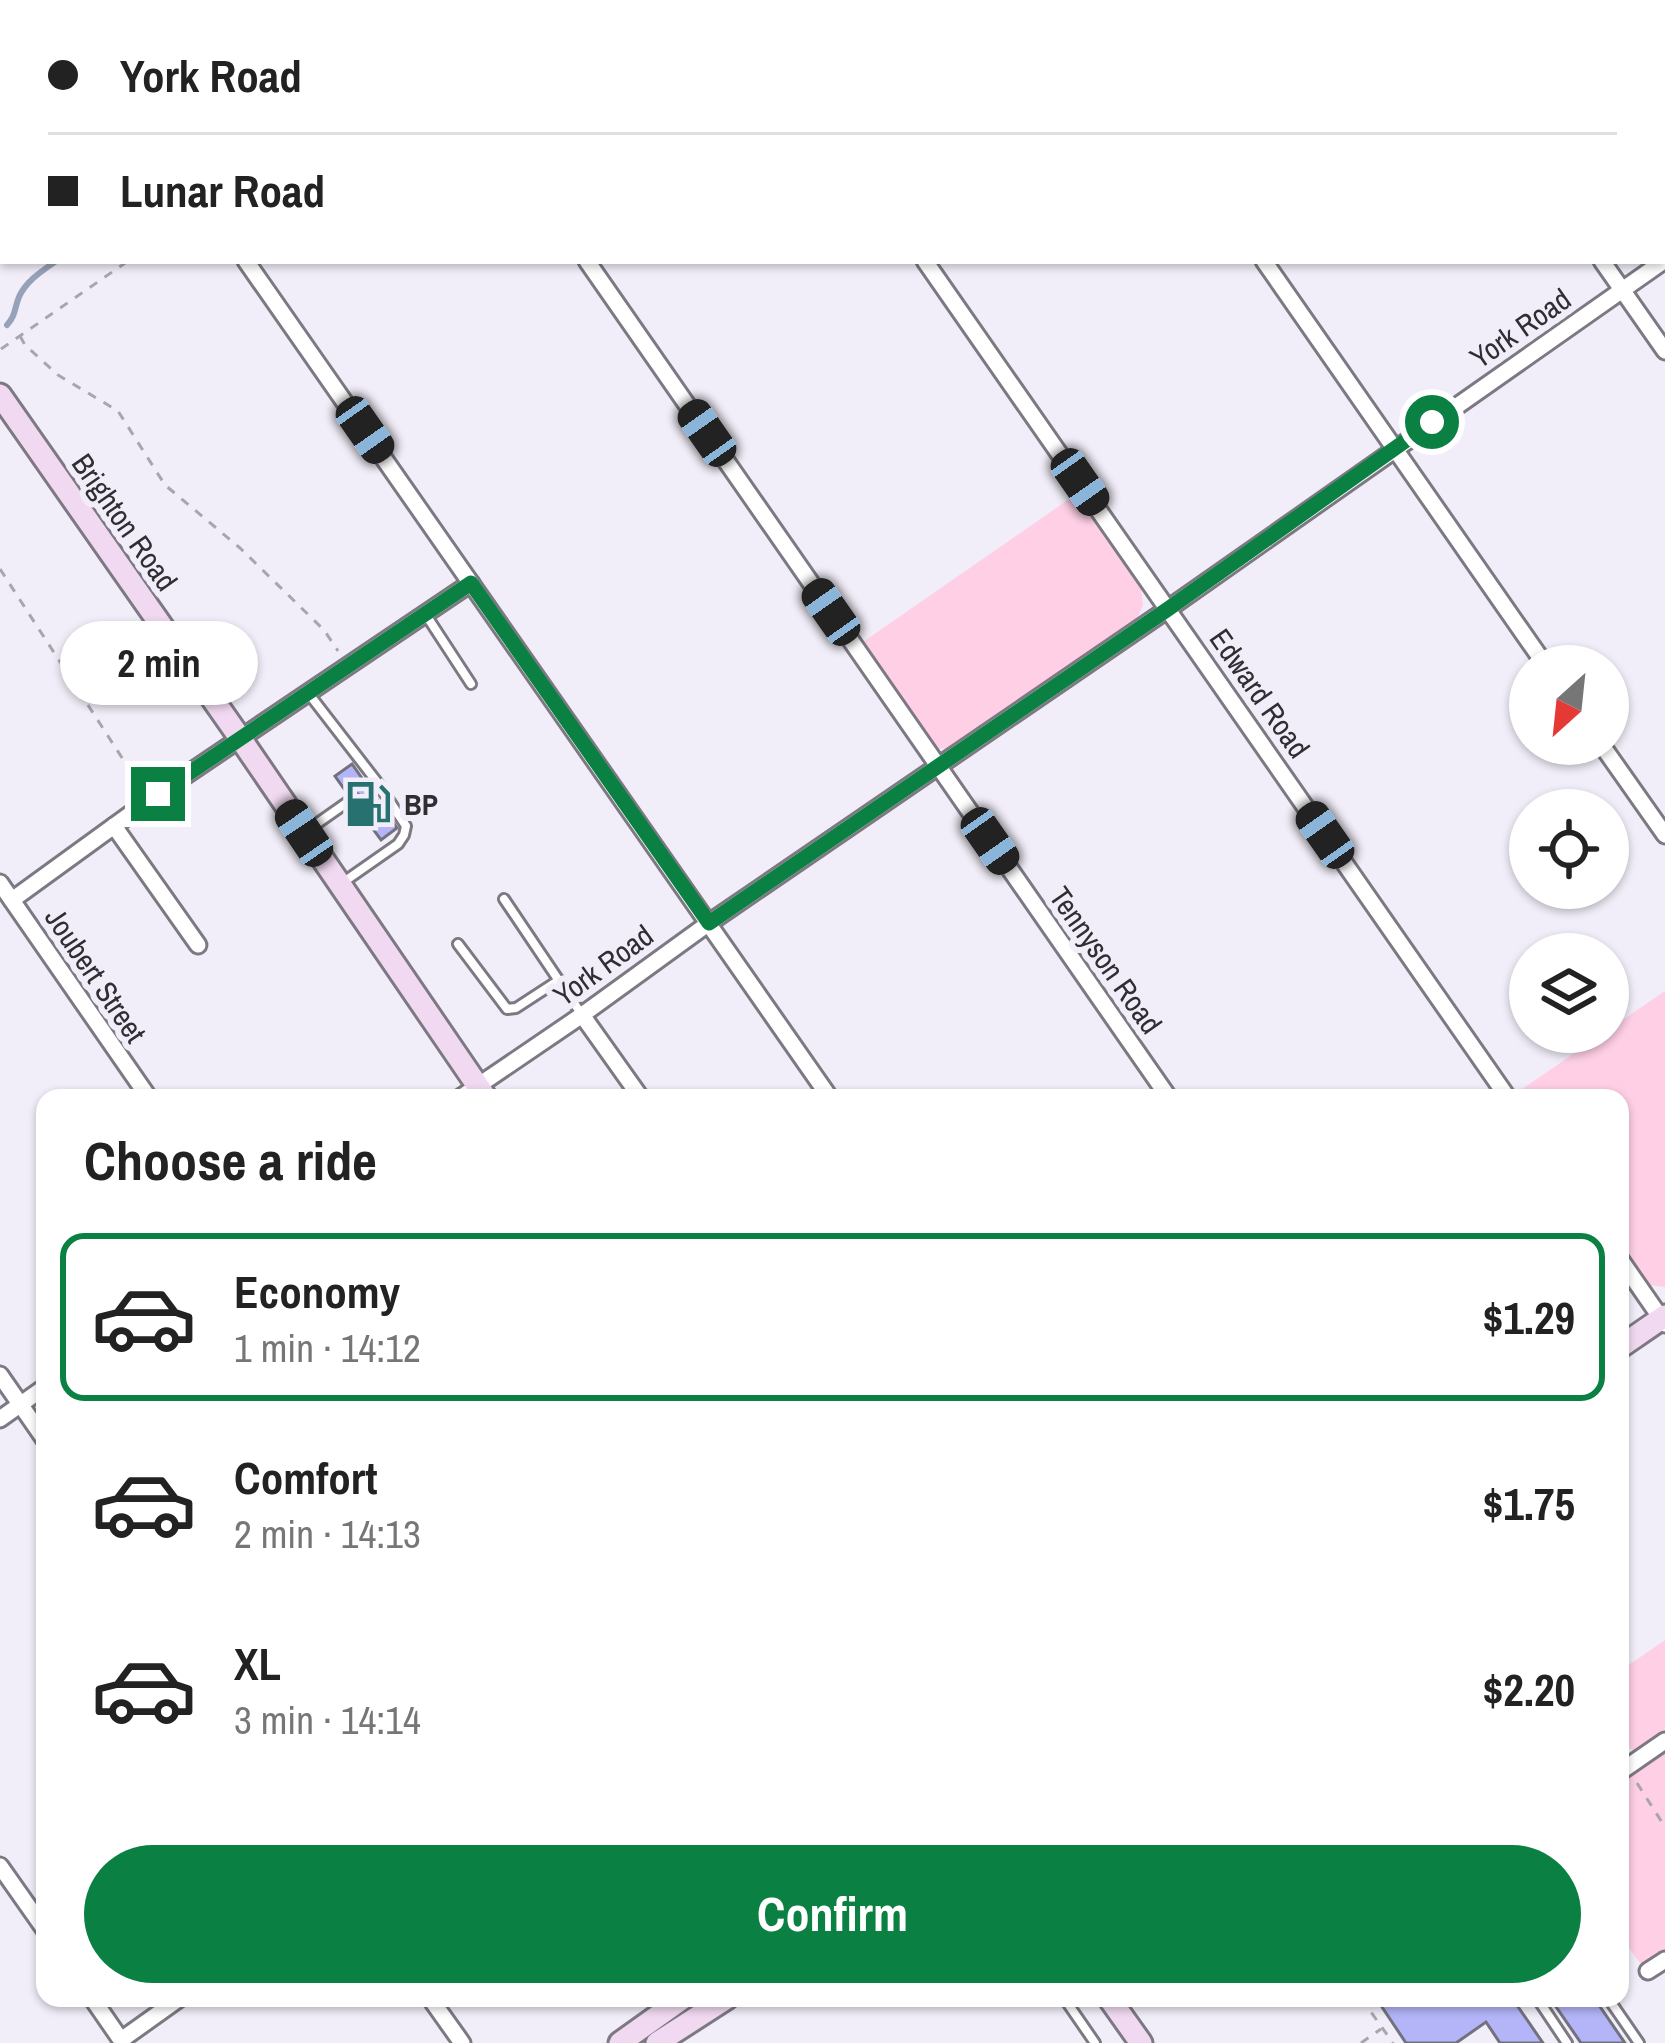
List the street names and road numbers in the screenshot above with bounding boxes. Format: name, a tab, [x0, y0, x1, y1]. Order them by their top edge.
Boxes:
street label: York Road	[1462, 279, 1578, 377]
street label: Brighton Road	[63, 446, 187, 598]
street label: Edward Road	[1201, 620, 1319, 766]
street label: Tennyson Road	[1041, 879, 1171, 1041]
street label: Joubert Street	[36, 900, 156, 1050]
street label: York Road	[545, 915, 661, 1015]

